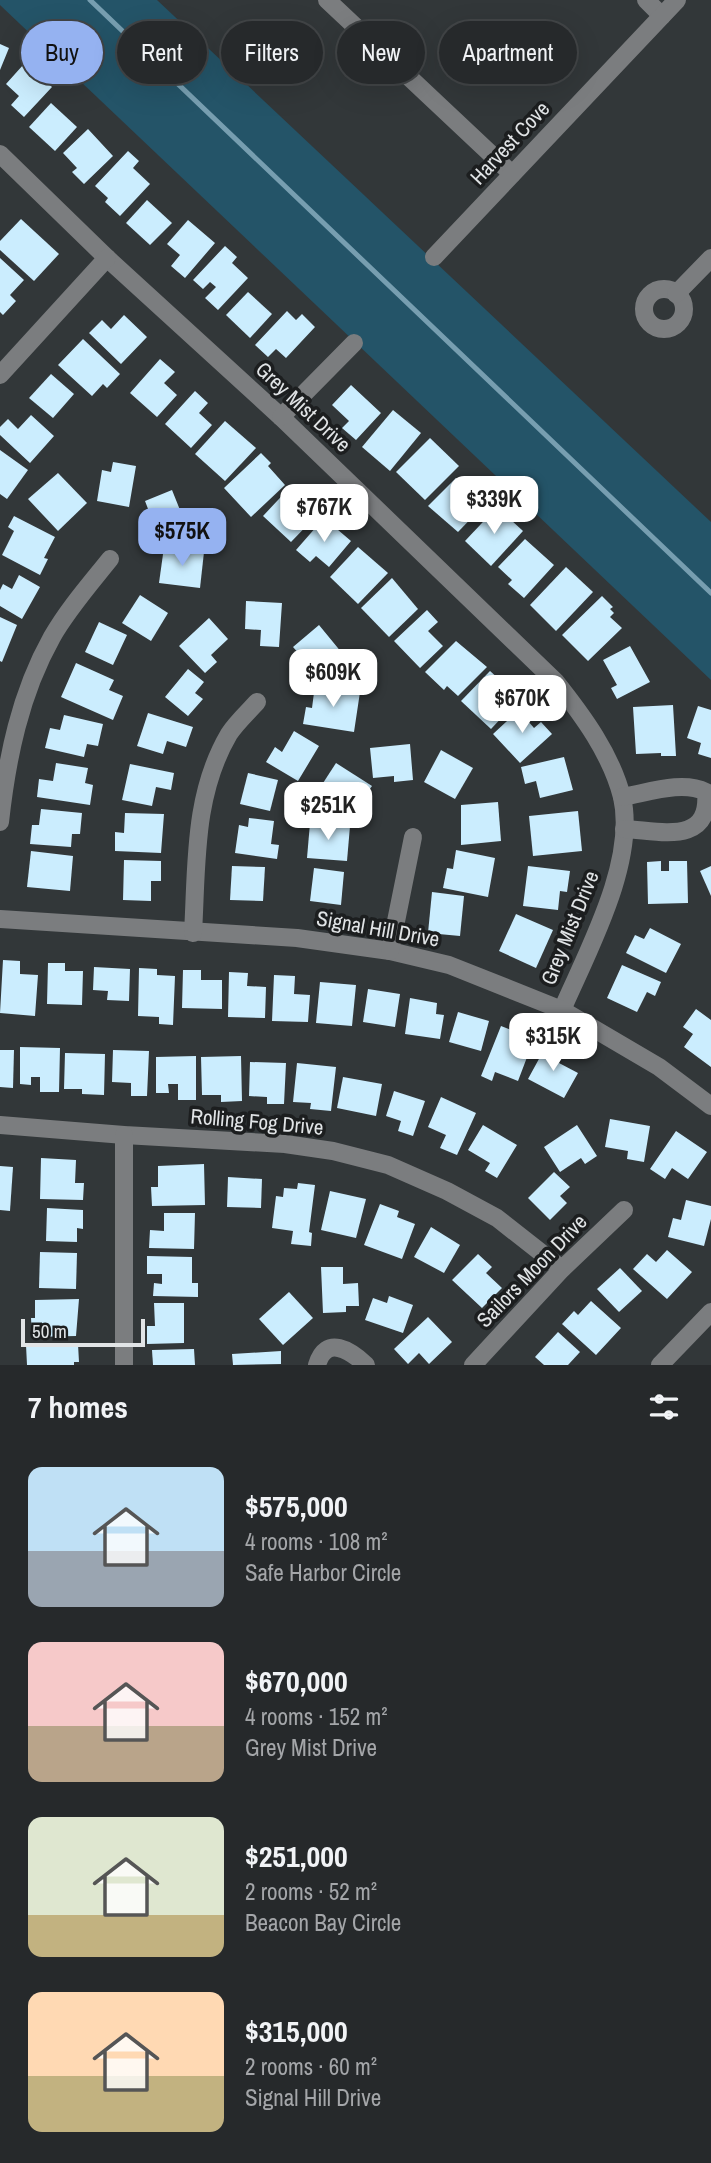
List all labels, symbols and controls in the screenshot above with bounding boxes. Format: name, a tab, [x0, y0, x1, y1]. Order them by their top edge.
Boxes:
chip: Buy	[21, 21, 103, 84]
chip: Rent	[117, 21, 207, 84]
chip: Filters	[221, 21, 323, 84]
chip: New	[337, 21, 425, 84]
chip: Apartment	[439, 21, 577, 84]
street label: Harvest Cove	[463, 95, 556, 191]
street label: Grey Mist Drive	[249, 355, 357, 458]
pin: $339K	[445, 476, 543, 536]
text: $339K	[466, 483, 522, 514]
pin: $767K	[275, 484, 373, 544]
text: $767K	[296, 491, 352, 522]
pin: $575K	[133, 508, 231, 568]
text: $575K	[154, 515, 210, 546]
pin: $609K	[284, 650, 382, 709]
text: $609K	[305, 656, 361, 687]
pin: $670K	[473, 676, 571, 735]
text: $670K	[494, 682, 550, 713]
pin: $251K	[279, 782, 377, 842]
text: $251K	[300, 789, 356, 820]
street label: Grey Mist Drive	[534, 866, 606, 989]
street label: Signal Hill Drive	[314, 903, 442, 954]
pin: $315K	[504, 1014, 602, 1073]
text: $315K	[525, 1020, 581, 1051]
street label: Rolling Fog Drive	[189, 1101, 325, 1142]
street label: Sailors Moon Drive	[470, 1208, 593, 1334]
scale bar	[21, 1316, 145, 1348]
text: 50 m	[32, 1318, 67, 1344]
text: 7 homes	[28, 1387, 128, 1427]
icon: filters	[645, 1388, 683, 1426]
text: $575,000	[245, 1486, 348, 1526]
icon: home	[84, 1495, 168, 1579]
text: 4 rooms · 108 m²	[245, 1526, 388, 1557]
text: Safe Harbor Circle	[245, 1557, 401, 1588]
text: $670,000	[245, 1661, 348, 1701]
icon: home	[84, 1670, 168, 1754]
text: 4 rooms · 152 m²	[245, 1701, 388, 1732]
text: Grey Mist Drive	[245, 1732, 377, 1763]
text: $251,000	[245, 1836, 348, 1876]
icon: home	[84, 1845, 168, 1929]
text: 2 rooms · 52 m²	[245, 1876, 377, 1907]
text: Beacon Bay Circle	[245, 1907, 401, 1938]
text: $315,000	[245, 2011, 348, 2051]
icon: home	[84, 2020, 168, 2104]
text: 2 rooms · 60 m²	[245, 2051, 377, 2082]
text: Signal Hill Drive	[245, 2082, 381, 2113]

